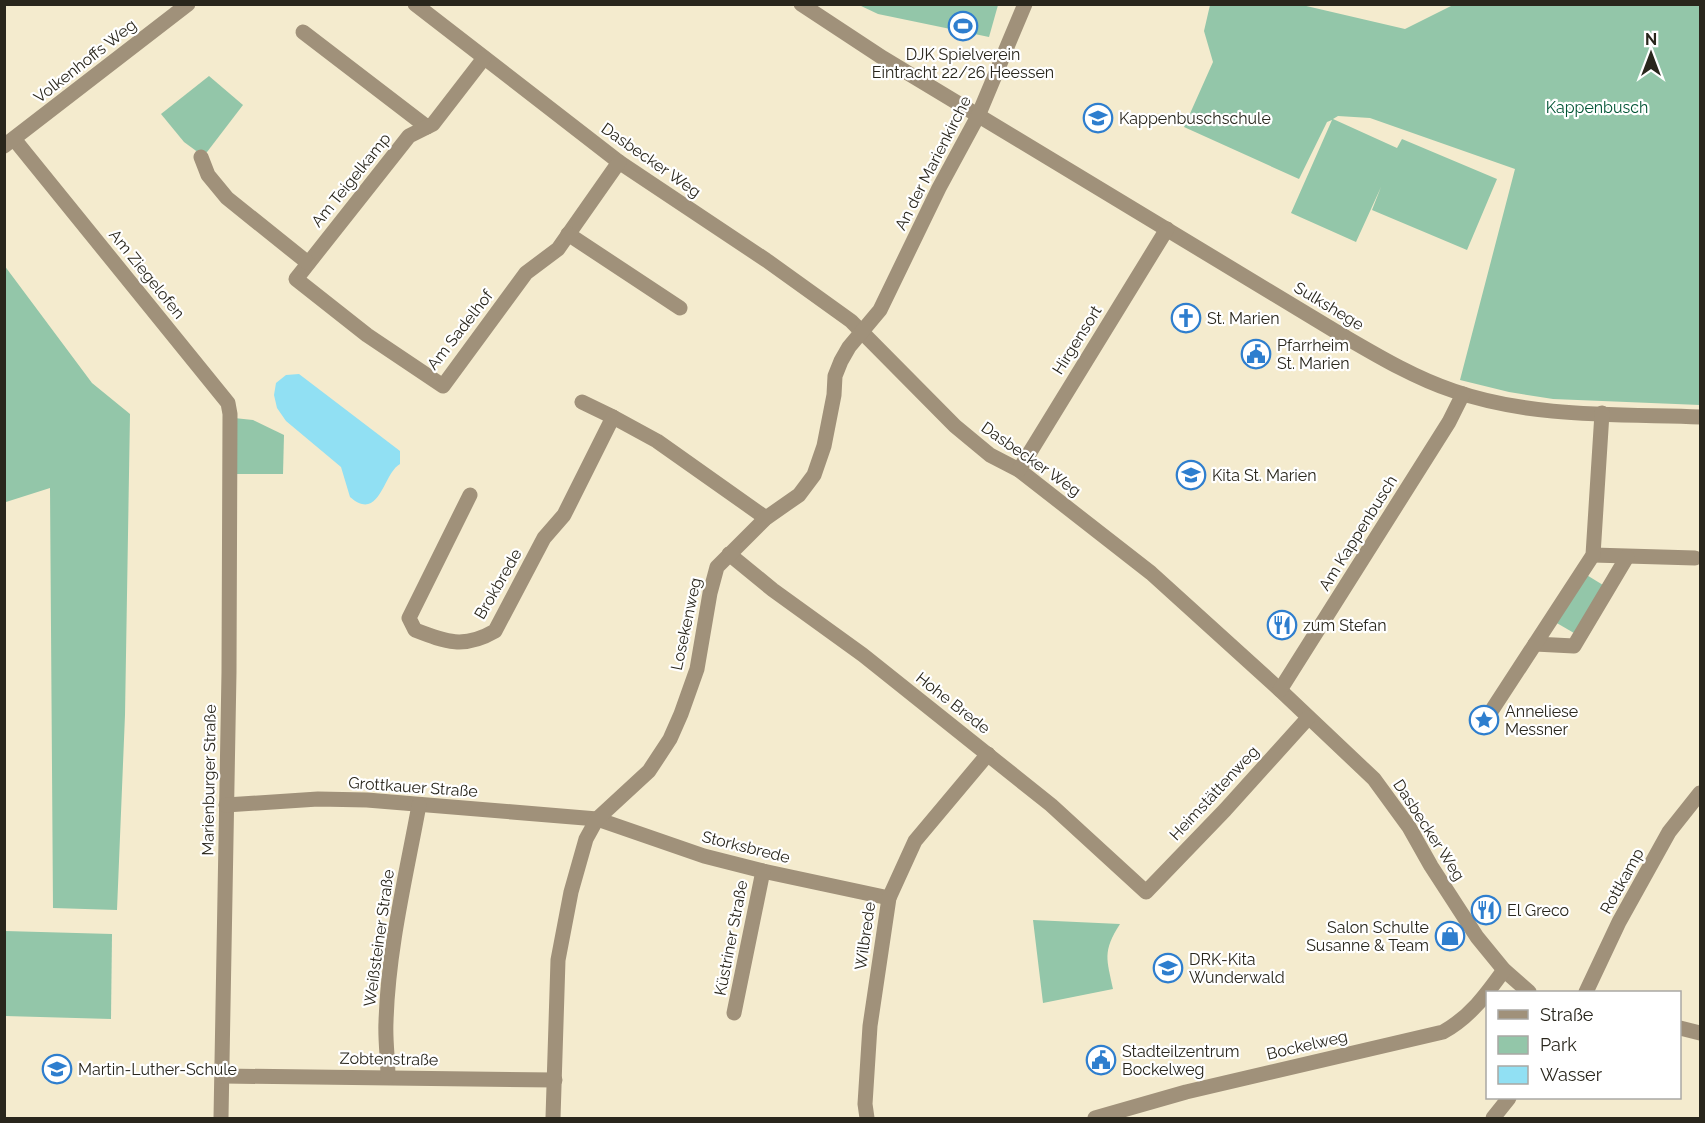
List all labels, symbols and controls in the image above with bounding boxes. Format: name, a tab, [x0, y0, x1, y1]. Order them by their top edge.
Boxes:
sports icon: DJK Spielverein Eintracht 22/26 Heessen	[947, 10, 979, 42]
street label: Volkenhoffs Weg	[30, 15, 140, 107]
north arrow	[1621, 24, 1681, 84]
text: N	[1645, 30, 1657, 49]
place label: DJK Spielverein Eintracht 22/26 Heessen	[872, 45, 1054, 82]
street label: An der Marienkirche	[891, 93, 975, 233]
park label: Kappenbusch	[1546, 98, 1648, 117]
school or university icon: Kappenbuschschule	[1082, 102, 1114, 134]
place label: Kappenbuschschule	[1119, 109, 1271, 128]
street label: Dasbecker Weg	[598, 119, 704, 201]
street label: Am Teigelkamp	[307, 129, 395, 231]
street label: Am Ziegelofen	[105, 226, 189, 322]
street label: Sulkshege	[1291, 278, 1367, 334]
street label: Am Sadelhof	[423, 286, 497, 374]
street label: Hirgensort	[1048, 302, 1106, 378]
church icon: St. Marien	[1170, 302, 1202, 334]
place label: St. Marien	[1207, 309, 1280, 328]
place label: Pfarrheim St. Marien	[1277, 336, 1350, 373]
public building icon: Pfarrheim St. Marien	[1240, 338, 1272, 370]
street label: Dasbecker Weg	[978, 418, 1084, 500]
school or university icon: Kita St. Marien	[1175, 459, 1207, 491]
place label: Kita St. Marien	[1212, 466, 1316, 485]
street label: Am Kappenbusch	[1315, 472, 1401, 594]
street label: Brokbrede	[470, 545, 526, 623]
street label: Losekenweg	[667, 576, 705, 672]
restaurant icon: zum Stefan	[1266, 609, 1298, 641]
place label: zum Stefan	[1303, 616, 1387, 635]
street label: Hohe Brede	[912, 668, 994, 738]
place label: Anneliese Messner	[1505, 702, 1578, 739]
street label: Marienburger Straße	[198, 704, 220, 856]
place icon: Anneliese Messner	[1468, 704, 1500, 736]
street label: Heimstättenweg	[1165, 742, 1263, 844]
street label: Grottkauer Straße	[348, 773, 478, 801]
street label: Dasbecker Weg	[1389, 776, 1469, 884]
street label: Storksbrede	[700, 827, 792, 867]
street label: Rottkamp	[1596, 845, 1648, 917]
street label: Weißsteiner Straße	[360, 868, 398, 1008]
street label: Küstriner Straße	[710, 879, 752, 997]
restaurant icon: El Greco	[1470, 894, 1502, 926]
street label: Wilbrede	[851, 901, 879, 971]
place label: El Greco	[1507, 901, 1569, 920]
place label: Salon Schulte Susanne & Team	[1306, 918, 1429, 955]
shop icon: Salon Schulte Susanne & Team	[1434, 920, 1466, 952]
place label: DRK-Kita Wunderwald	[1189, 950, 1285, 987]
school or university icon: DRK-Kita Wunderwald	[1152, 952, 1184, 984]
legend	[1486, 991, 1681, 1099]
text: Straße	[1540, 1004, 1594, 1025]
street label: Bockelweg	[1265, 1026, 1349, 1064]
text: Park	[1540, 1034, 1577, 1055]
place label: Stadteilzentrum Bockelweg	[1122, 1042, 1240, 1079]
public building icon: Stadteilzentrum Bockelweg	[1085, 1044, 1117, 1076]
street label: Zobtenstraße	[340, 1049, 438, 1069]
school or university icon: Martin-Luther-Schule	[41, 1053, 73, 1085]
place label: Martin-Luther-Schule	[78, 1060, 237, 1079]
text: Wasser	[1540, 1064, 1603, 1085]

